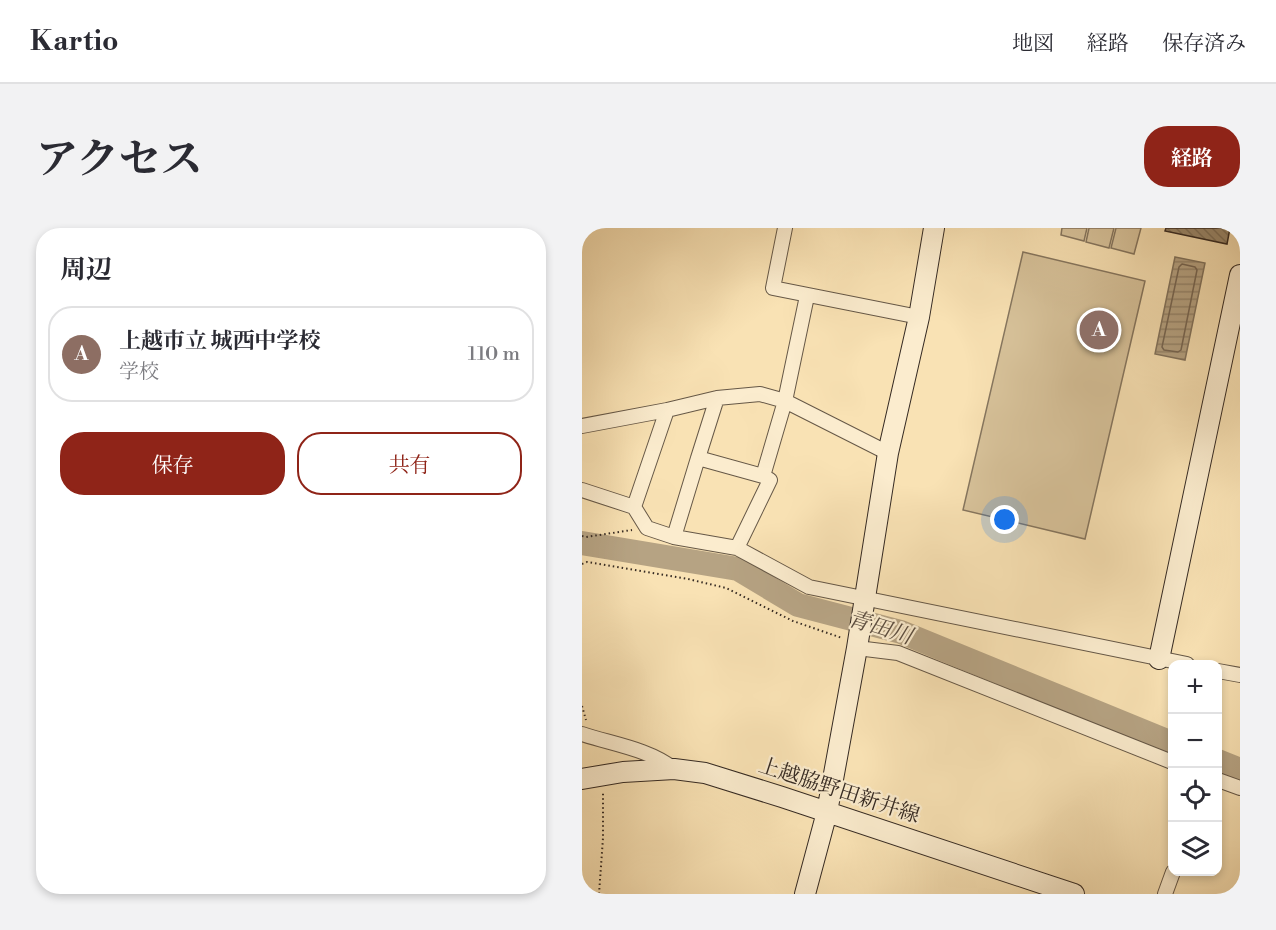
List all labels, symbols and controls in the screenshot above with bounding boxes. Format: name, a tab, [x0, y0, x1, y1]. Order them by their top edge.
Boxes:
text: Kartio	[30, 24, 119, 59]
text: 地図	[1012, 31, 1054, 57]
text: 経路	[1087, 31, 1129, 57]
text: 保存済み	[1162, 31, 1246, 57]
button: 経路	[1144, 126, 1240, 187]
text: アクセス	[36, 134, 203, 187]
text: 周辺	[60, 254, 112, 286]
pin: A	[1080, 308, 1118, 352]
text: 上越市立 城西中学校	[119, 328, 321, 355]
text: A	[74, 342, 89, 367]
text: 110 m	[468, 342, 520, 367]
text: 学校	[119, 360, 159, 385]
button: 保存	[60, 432, 285, 495]
button: 共有	[297, 432, 522, 495]
your location	[990, 505, 1019, 534]
water label: 青田川	[844, 605, 917, 651]
map controls	[1168, 660, 1222, 876]
button: +	[1168, 660, 1222, 714]
button: −	[1168, 714, 1222, 768]
street label: 上越脇野田新井線	[755, 753, 923, 829]
button: locate	[1168, 768, 1222, 822]
button: layers	[1168, 822, 1222, 876]

